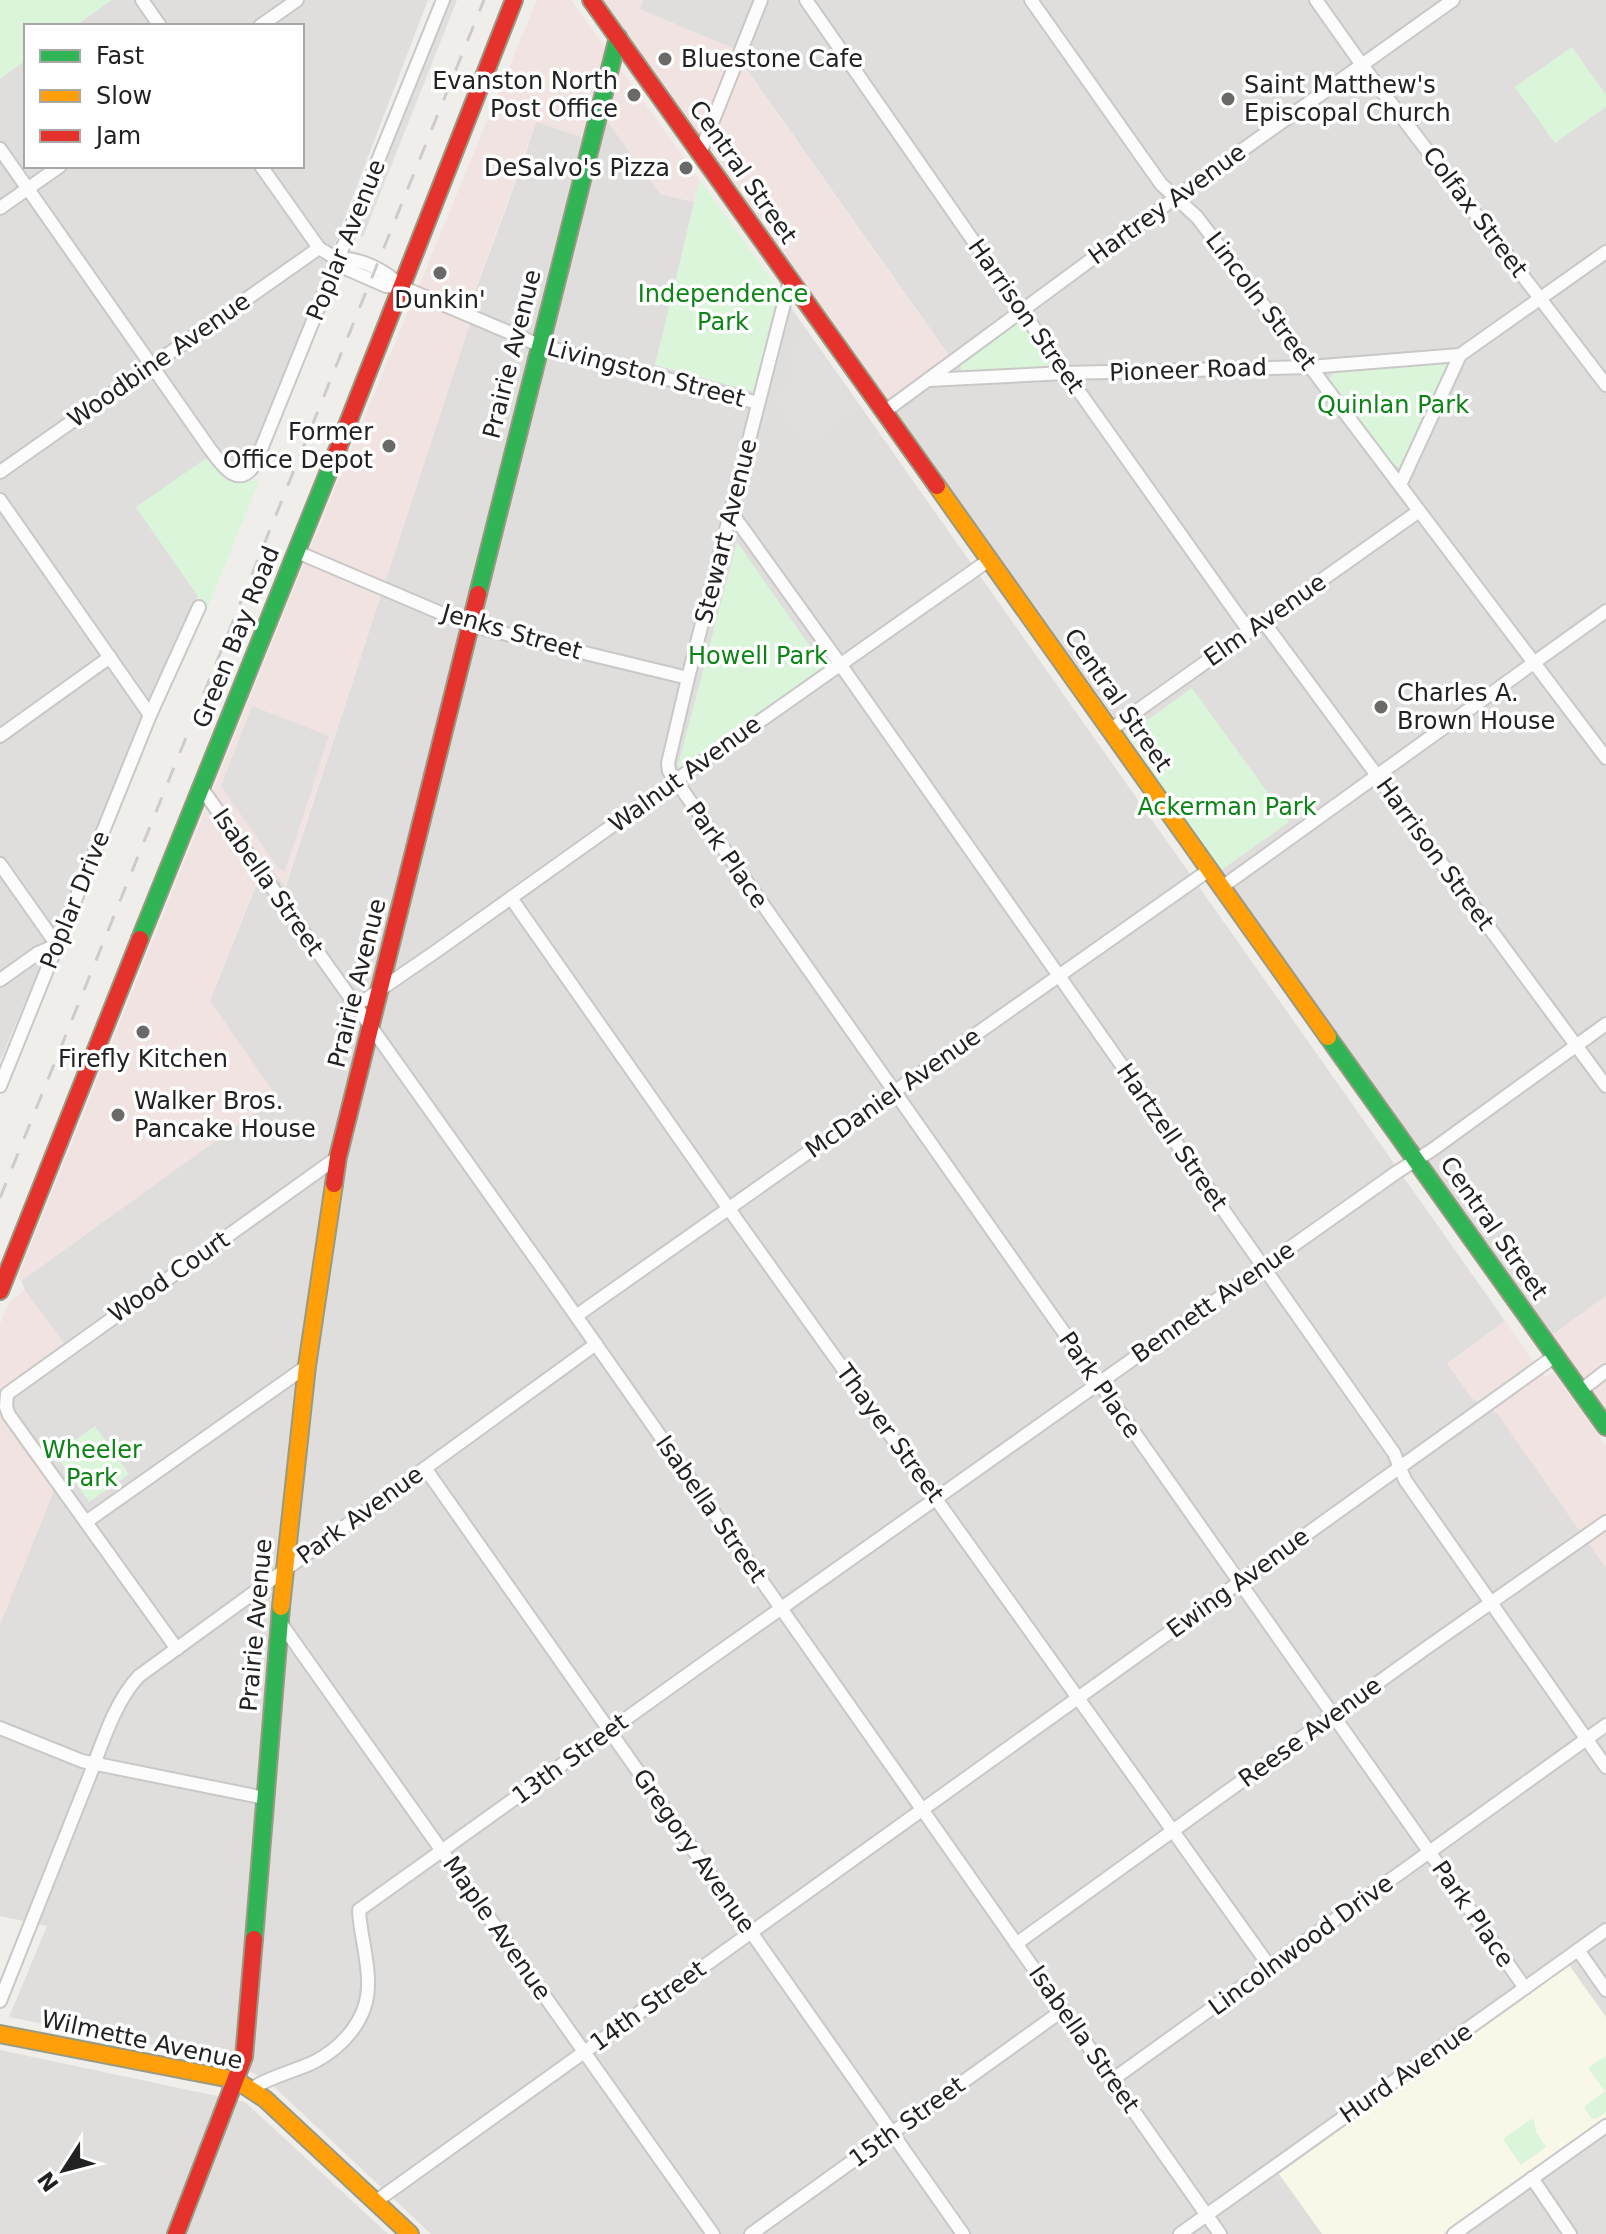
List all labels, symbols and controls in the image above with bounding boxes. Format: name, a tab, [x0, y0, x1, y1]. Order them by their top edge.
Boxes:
legend	[24, 24, 304, 168]
text: Fast	[96, 42, 144, 70]
place label: Bluestone Cafe	[681, 45, 863, 73]
marker: Bluestone Cafe	[656, 50, 674, 68]
place label: Evanston North Post Office	[432, 67, 618, 123]
place label: Saint Matthew's Episcopal Church	[1244, 71, 1451, 127]
text: Slow	[96, 82, 152, 110]
marker: Evanston North Post Office	[625, 86, 643, 104]
marker: Saint Matthew's Episcopal Church	[1219, 90, 1237, 108]
street label: Central Street	[683, 95, 803, 249]
text: Jam	[94, 122, 141, 150]
street label: Hartrey Avenue	[1083, 138, 1251, 270]
street label: Colfax Street	[1417, 141, 1533, 283]
place label: DeSalvo's Pizza	[484, 154, 670, 182]
street label: Poplar Avenue	[301, 155, 391, 325]
marker: DeSalvo's Pizza	[677, 159, 695, 177]
street label: Lincoln Street	[1200, 226, 1322, 376]
street label: Harrison Street	[962, 234, 1090, 398]
marker: Dunkin'	[431, 264, 449, 282]
street label: Prairie Avenue	[477, 266, 547, 442]
park label: Independence Park	[638, 280, 808, 336]
place label: Dunkin'	[394, 286, 486, 314]
street label: Woodbine Avenue	[63, 287, 255, 433]
street label: Livingston Street	[544, 333, 748, 413]
street label: Pioneer Road	[1109, 353, 1267, 387]
park label: Quinlan Park	[1317, 391, 1469, 419]
place label: Former Office Depot	[223, 418, 373, 474]
street label: Stewart Avenue	[689, 436, 763, 626]
marker: Former Office Depot	[380, 437, 398, 455]
street label: Green Bay Road	[187, 542, 285, 732]
street label: Elm Avenue	[1199, 568, 1331, 672]
street label: Jenks Street	[437, 598, 585, 665]
street label: Central Street	[1058, 623, 1178, 777]
park label: Howell Park	[688, 642, 828, 670]
place label: Charles A. Brown House	[1397, 679, 1555, 735]
marker: Charles A. Brown House	[1372, 698, 1390, 716]
street label: Walnut Avenue	[604, 710, 766, 838]
street label: Harrison Street	[1370, 772, 1500, 936]
park label: Ackerman Park	[1137, 793, 1317, 821]
street label: Park Place	[680, 796, 774, 914]
street label: Isabella Street	[207, 803, 329, 961]
street label: Poplar Drive	[35, 827, 115, 973]
street label: Prairie Avenue	[322, 895, 392, 1071]
street label: McDaniel Avenue	[800, 1022, 986, 1164]
marker: Firefly Kitchen	[134, 1023, 152, 1041]
place label: Firefly Kitchen	[58, 1045, 228, 1073]
street label: Hartzell Street	[1111, 1058, 1233, 1216]
place label: Walker Bros. Pancake House	[134, 1087, 316, 1143]
marker: Walker Bros. Pancake House	[109, 1106, 127, 1124]
street label: Central Street	[1434, 1151, 1554, 1305]
street label: Wood Court	[103, 1225, 235, 1329]
street label: Bennett Avenue	[1126, 1235, 1300, 1369]
street label: Park Place	[1053, 1326, 1147, 1444]
street label: Thayer Street	[830, 1358, 950, 1508]
street label: Isabella Street	[650, 1430, 772, 1588]
park label: Wheeler Park	[42, 1436, 142, 1492]
street label: Park Avenue	[292, 1460, 428, 1570]
street label: Ewing Avenue	[1162, 1522, 1314, 1644]
street label: Prairie Avenue	[234, 1537, 278, 1713]
street label: Reese Avenue	[1233, 1671, 1387, 1793]
street label: 13th Street	[507, 1708, 633, 1810]
street label: Gregory Avenue	[627, 1764, 761, 1938]
street label: Maple Avenue	[437, 1851, 557, 2005]
street label: Park Place	[1426, 1855, 1520, 1973]
street label: Lincolnwood Drive	[1203, 1869, 1399, 2021]
street label: 14th Street	[585, 1955, 711, 2057]
street label: Isabella Street	[1023, 1960, 1145, 2118]
street label: Wilmette Avenue	[39, 2005, 245, 2075]
street label: Hurd Avenue	[1335, 2017, 1477, 2129]
street label: 15th Street	[844, 2071, 970, 2173]
north arrow	[24, 2130, 104, 2210]
text: N	[33, 2167, 64, 2196]

